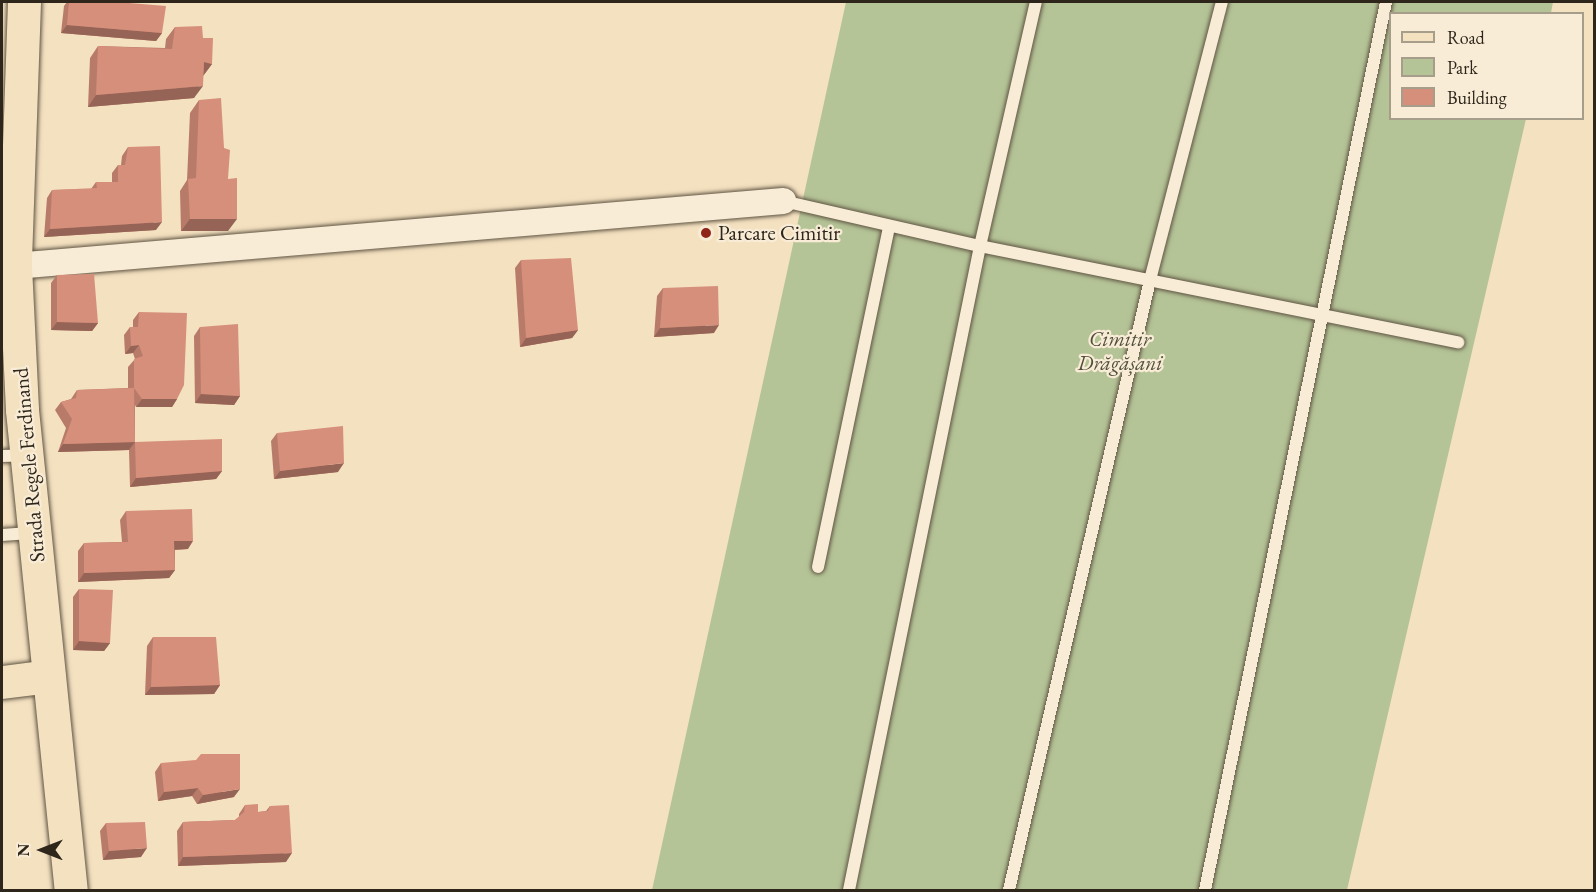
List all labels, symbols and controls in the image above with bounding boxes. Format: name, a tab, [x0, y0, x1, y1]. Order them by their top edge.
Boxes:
legend	[1389, 12, 1584, 120]
text: Road	[1447, 26, 1485, 49]
text: Park	[1447, 56, 1478, 79]
text: Building	[1447, 86, 1507, 109]
place label: Parcare Cimitir	[718, 220, 840, 246]
marker: Parcare Cimitir	[699, 226, 713, 240]
park label: Cimitir Drăgășani	[1078, 326, 1162, 376]
street label: Strada Regele Ferdinand	[8, 367, 50, 563]
north arrow	[12, 820, 72, 880]
text: N	[13, 844, 34, 856]

